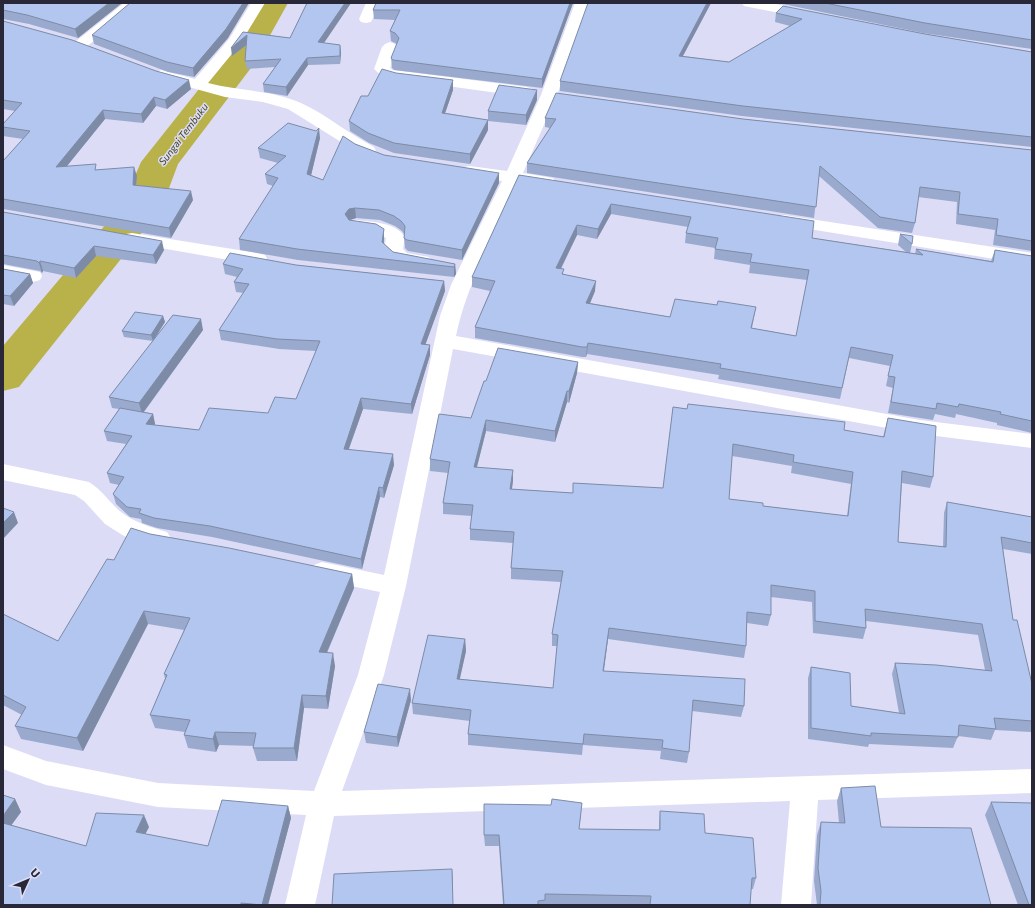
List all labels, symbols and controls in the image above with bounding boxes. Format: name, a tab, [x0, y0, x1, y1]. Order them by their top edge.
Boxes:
water label: Sungai Tembuku	[156, 100, 210, 167]
north arrow	[8, 860, 48, 900]
text: U	[28, 865, 43, 880]

